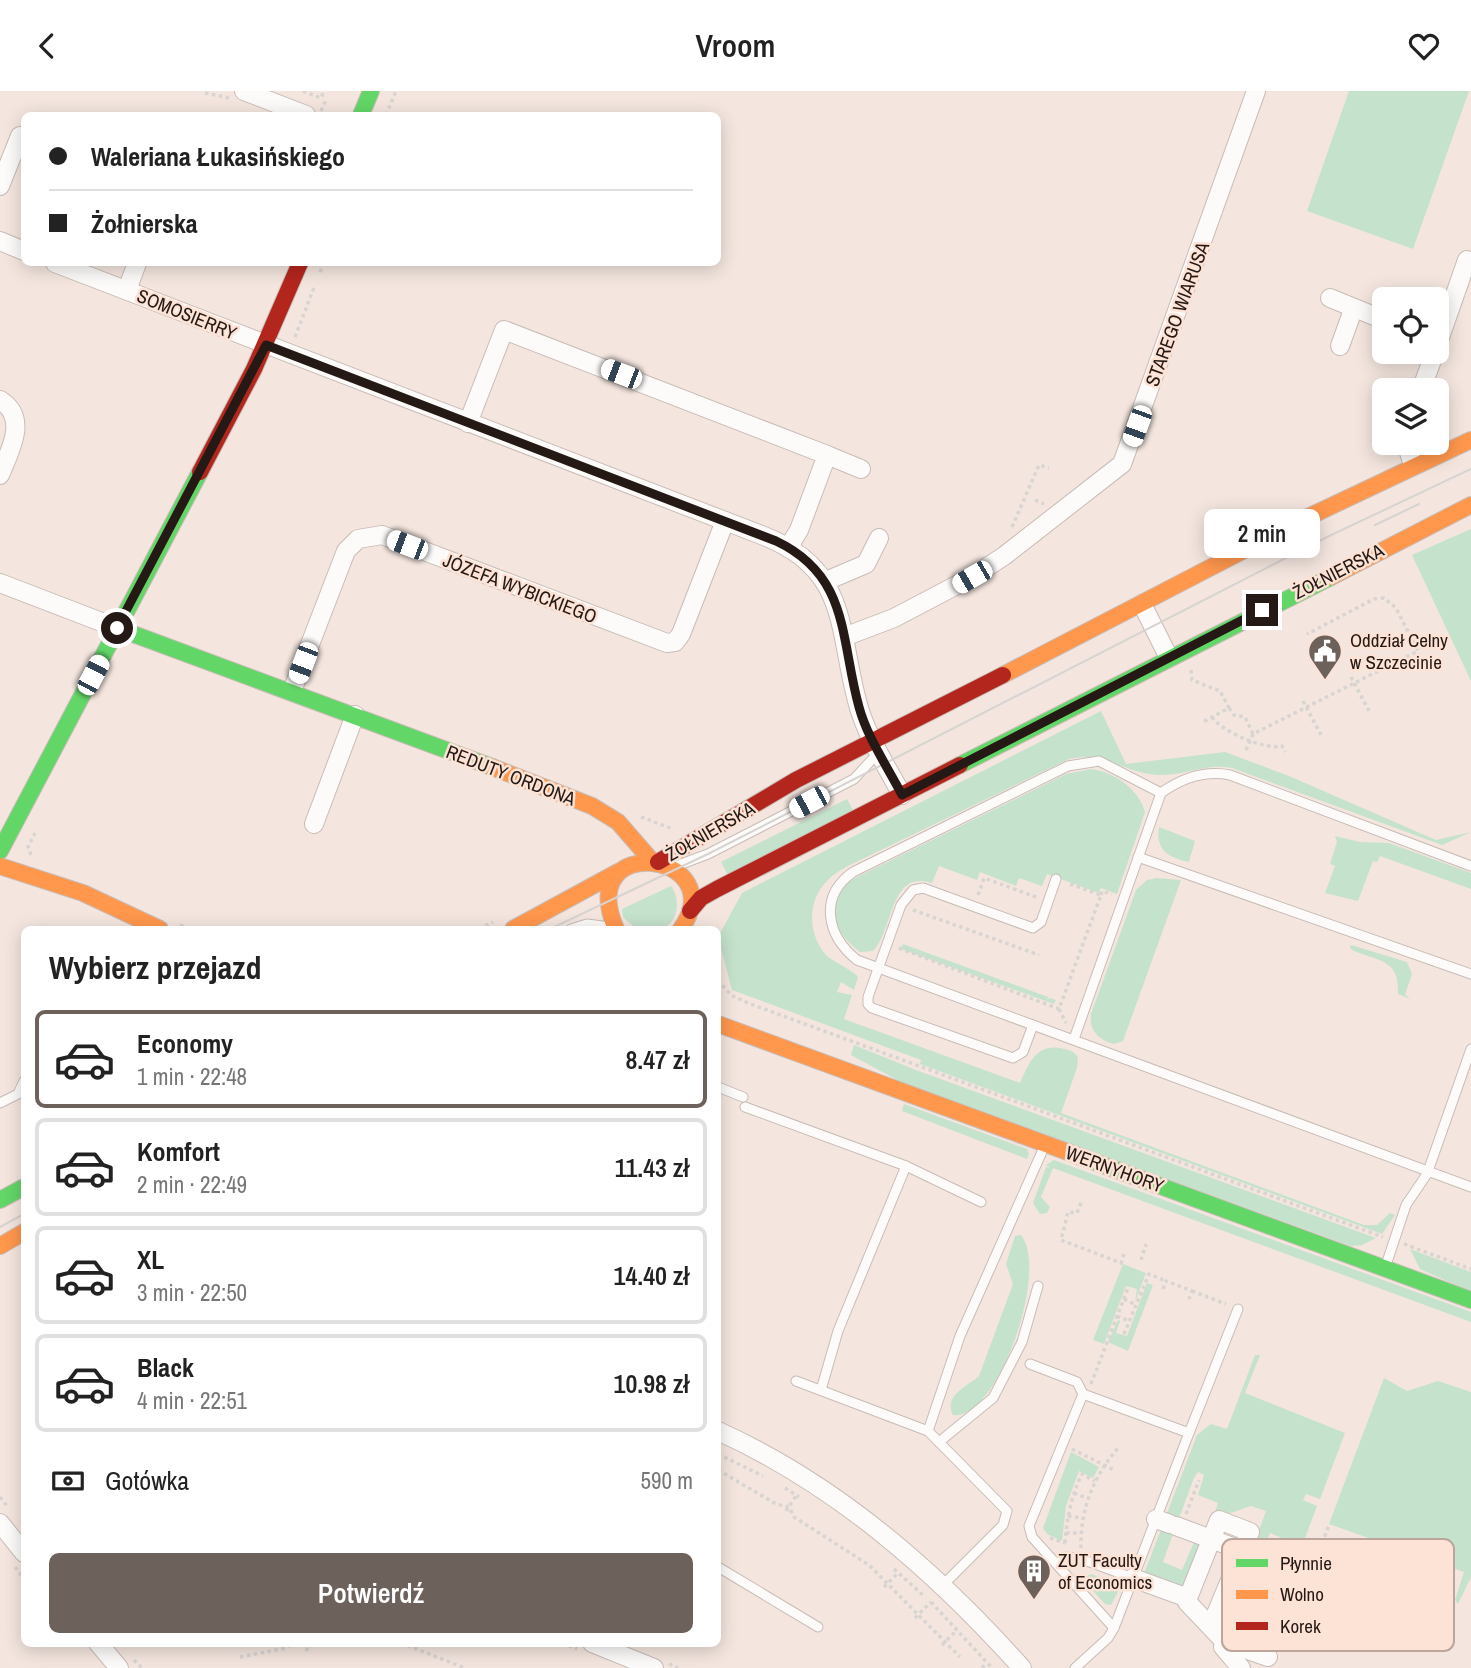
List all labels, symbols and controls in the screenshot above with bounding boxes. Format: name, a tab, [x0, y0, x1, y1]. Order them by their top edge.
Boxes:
text: Vroom	[696, 24, 775, 67]
icon: back	[28, 27, 66, 65]
icon: heart	[1405, 27, 1443, 65]
text: Waleriana Łukasińskiego	[91, 139, 345, 174]
text: Żołnierska	[91, 206, 198, 241]
street label: STAREGO WIARUSA	[1139, 238, 1215, 390]
street label: SOMOSIERRY	[133, 282, 241, 346]
map controls	[1372, 287, 1449, 455]
button: locate	[1372, 287, 1449, 364]
car	[598, 357, 645, 391]
button: layers	[1372, 378, 1449, 455]
car	[1120, 403, 1155, 449]
callout: 2 min	[1204, 509, 1320, 557]
text: 2 min	[1238, 518, 1286, 549]
car	[384, 528, 431, 562]
street label: ŻOŁNIERSKA	[1288, 537, 1388, 605]
street label: JÓZEFA WYBICKIEGO	[439, 547, 601, 629]
car	[949, 557, 996, 597]
route end	[1246, 594, 1278, 626]
route start	[101, 612, 133, 644]
place label: Oddział Celny w Szczecinie	[1350, 627, 1448, 675]
public building icon: Oddział Celny w Szczecinie	[1306, 632, 1344, 681]
car	[286, 640, 321, 686]
car	[74, 652, 113, 698]
street label: REDUTY ORDONA	[443, 738, 580, 812]
car	[786, 783, 833, 821]
street label: ŻOŁNIERSKA	[661, 795, 760, 867]
text: Wybierz przejazd	[49, 946, 261, 989]
text: Economy	[137, 1026, 233, 1061]
icon: car	[53, 1028, 116, 1091]
text: 8.47 zł	[625, 1042, 689, 1077]
text: 1 min · 22:48	[137, 1061, 247, 1092]
text: Komfort	[137, 1134, 220, 1169]
icon: car	[53, 1136, 116, 1199]
street label: WERNYHORY	[1062, 1139, 1168, 1199]
text: 11.43 zł	[615, 1150, 689, 1185]
text: 2 min · 22:49	[137, 1169, 247, 1200]
text: XL	[137, 1242, 164, 1277]
icon: car	[53, 1244, 116, 1307]
text: 14.40 zł	[614, 1258, 689, 1293]
text: 3 min · 22:50	[137, 1277, 247, 1308]
text: Black	[137, 1350, 194, 1385]
icon: car	[53, 1352, 116, 1415]
text: 10.98 zł	[614, 1366, 689, 1401]
text: 4 min · 22:51	[137, 1385, 247, 1416]
icon: cash	[49, 1462, 87, 1500]
text: Gotówka	[105, 1463, 189, 1498]
text: 590 m	[641, 1465, 693, 1496]
legend	[1222, 1539, 1454, 1651]
place label: ZUT Faculty of Economics	[1058, 1547, 1153, 1595]
text: Płynnie	[1280, 1550, 1332, 1576]
building icon: ZUT Faculty of Economics	[1015, 1552, 1053, 1601]
button: Potwierdź	[49, 1553, 693, 1633]
text: Wolno	[1280, 1581, 1324, 1607]
text: Korek	[1280, 1613, 1321, 1639]

